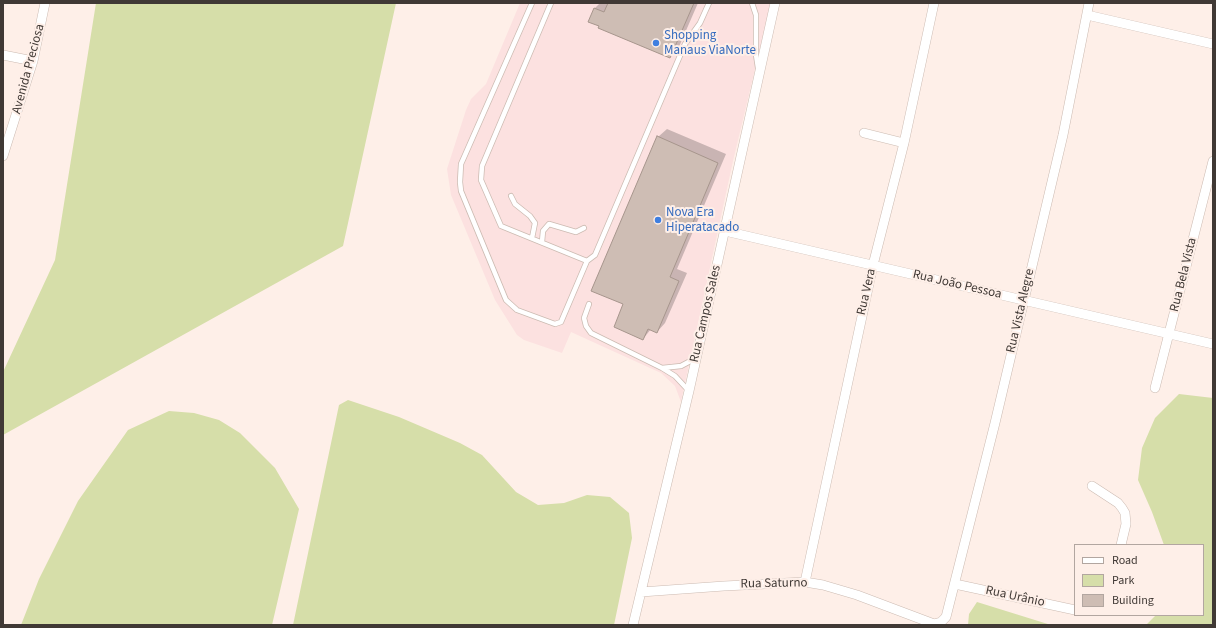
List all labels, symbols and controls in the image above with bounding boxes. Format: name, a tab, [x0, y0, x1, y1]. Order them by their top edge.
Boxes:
street label: Avenida Preciosa	[10, 22, 48, 116]
place label: Shopping Manaus ViaNorte	[664, 28, 756, 59]
marker: Shopping Manaus ViaNorte	[651, 38, 661, 48]
place label: Nova Era Hiperatacado	[666, 205, 739, 236]
marker: Nova Era Hiperatacado	[653, 215, 663, 225]
street label: Rua Bela Vista	[1167, 236, 1201, 314]
street label: Rua Campos Sales	[687, 264, 725, 364]
street label: Rua Vera	[854, 267, 880, 317]
street label: Rua João Pessoa	[911, 267, 1003, 303]
street label: Rua Vista Alegre	[1004, 267, 1038, 355]
legend	[1074, 544, 1204, 616]
text: Road	[1112, 552, 1138, 569]
text: Park	[1112, 572, 1134, 589]
street label: Rua Saturno	[740, 576, 808, 592]
street label: Rua Urânio	[984, 583, 1046, 611]
text: Building	[1112, 592, 1154, 609]

